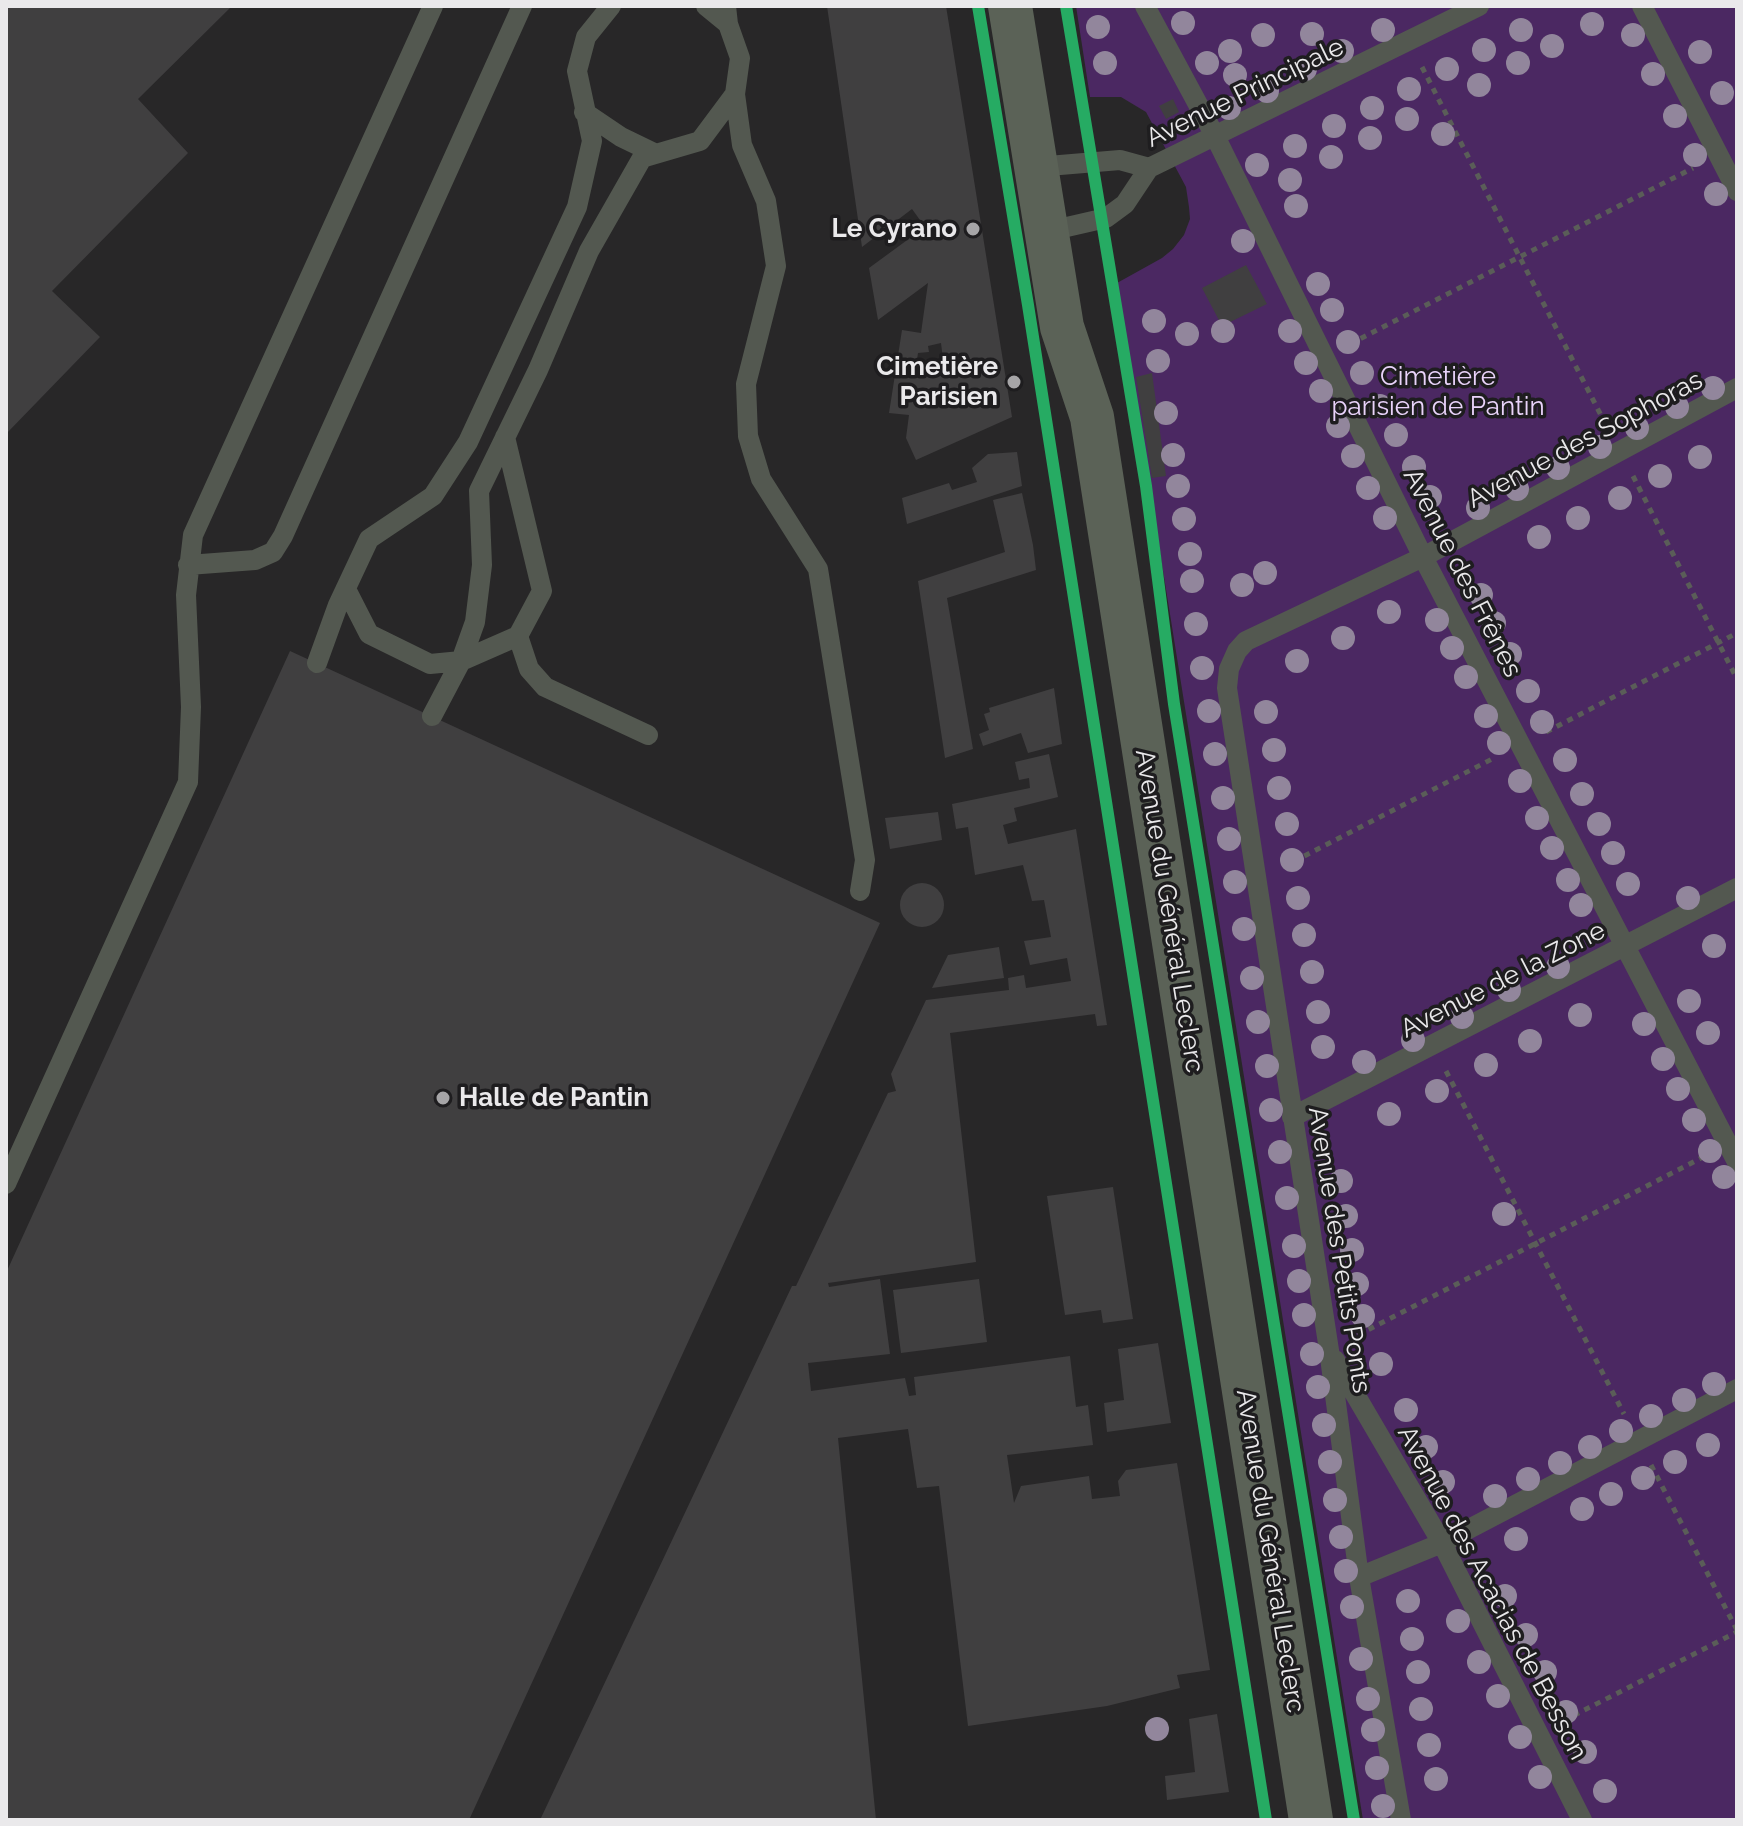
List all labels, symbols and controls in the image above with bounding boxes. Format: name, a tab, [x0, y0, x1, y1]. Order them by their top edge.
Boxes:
street label: Avenue Principale	[1141, 32, 1349, 154]
place label: Le Cyrano	[832, 213, 957, 245]
marker: Le Cyrano	[964, 220, 982, 238]
place label: Cimetière Parisien	[876, 351, 998, 412]
park label: Cimetière parisien de Pantin	[1331, 361, 1545, 422]
street label: Avenue des Sophoras	[1462, 365, 1708, 515]
marker: Cimetière Parisien	[1005, 373, 1023, 391]
street label: Avenue des Frênes	[1396, 464, 1528, 682]
street label: Avenue du Général Leclerc	[1128, 747, 1210, 1075]
street label: Avenue de la Zone	[1395, 915, 1611, 1045]
place label: Halle de Pantin	[459, 1082, 649, 1114]
marker: Halle de Pantin	[434, 1089, 452, 1107]
street label: Avenue des Petits Ponts	[1301, 1105, 1377, 1395]
street label: Avenue du Général Leclerc	[1229, 1387, 1311, 1715]
street label: Avenue des Acacias de Besson	[1390, 1421, 1594, 1765]

